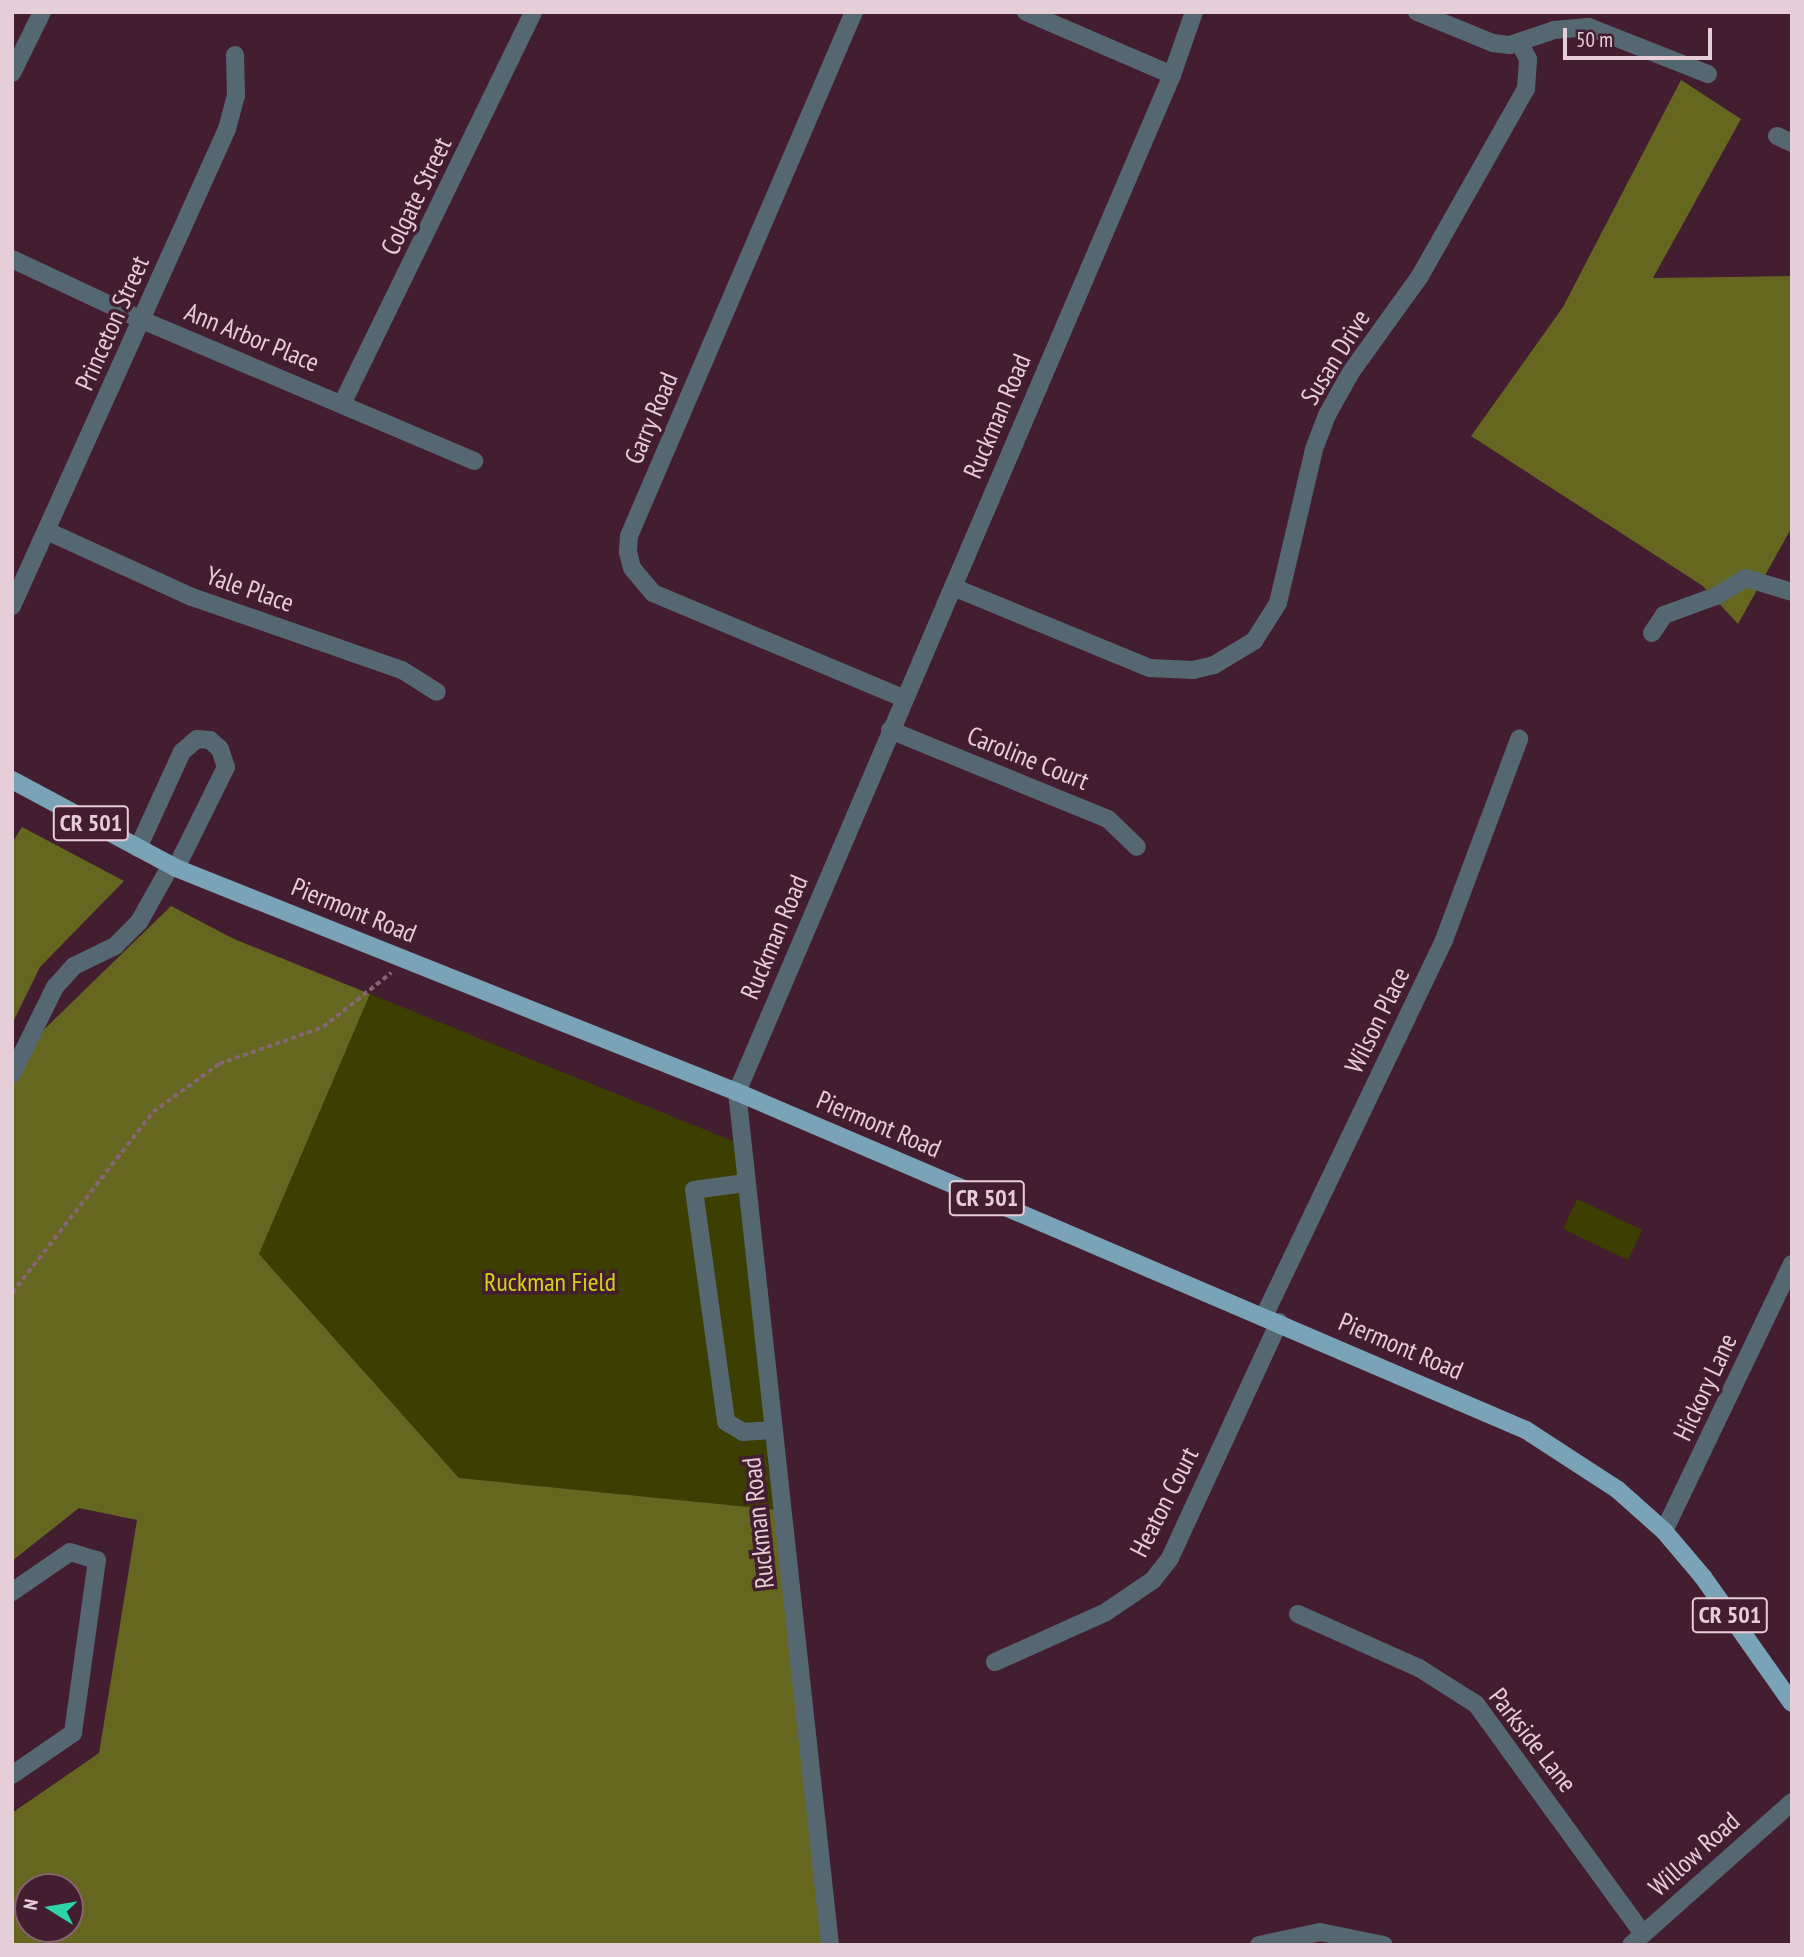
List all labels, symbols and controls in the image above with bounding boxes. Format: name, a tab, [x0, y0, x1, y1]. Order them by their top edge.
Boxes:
scale bar	[1566, 14, 1715, 58]
text: 50 m	[1576, 26, 1613, 53]
street label: Colgate Street	[374, 132, 458, 260]
street label: Princeton Street	[69, 251, 155, 395]
street label: Ann Arbor Place	[180, 296, 324, 378]
street label: Susan Drive	[1294, 304, 1376, 410]
street label: Ruckman Road	[957, 349, 1037, 483]
street label: Garry Road	[618, 367, 684, 469]
street label: Yale Place	[202, 559, 298, 619]
street label: Caroline Court	[963, 720, 1093, 796]
road number: CR 501	[52, 802, 130, 844]
street label: Ruckman Road	[734, 870, 814, 1004]
street label: Piermont Road	[287, 871, 421, 949]
street label: Wilson Place	[1338, 962, 1416, 1078]
street label: Piermont Road	[812, 1084, 946, 1164]
road number: CR 501	[948, 1178, 1026, 1218]
park label: Ruckman Field	[484, 1266, 616, 1298]
street label: Piermont Road	[1334, 1306, 1468, 1386]
street label: Hickory Lane	[1667, 1328, 1743, 1446]
street label: Heaton Court	[1123, 1442, 1205, 1562]
street label: Ruckman Road	[736, 1456, 780, 1590]
road number: CR 501	[1692, 1595, 1768, 1636]
street label: Parkside Lane	[1483, 1682, 1583, 1798]
street label: Willow Road	[1642, 1805, 1746, 1903]
north arrow	[14, 1873, 84, 1943]
text: N	[18, 1897, 43, 1912]

